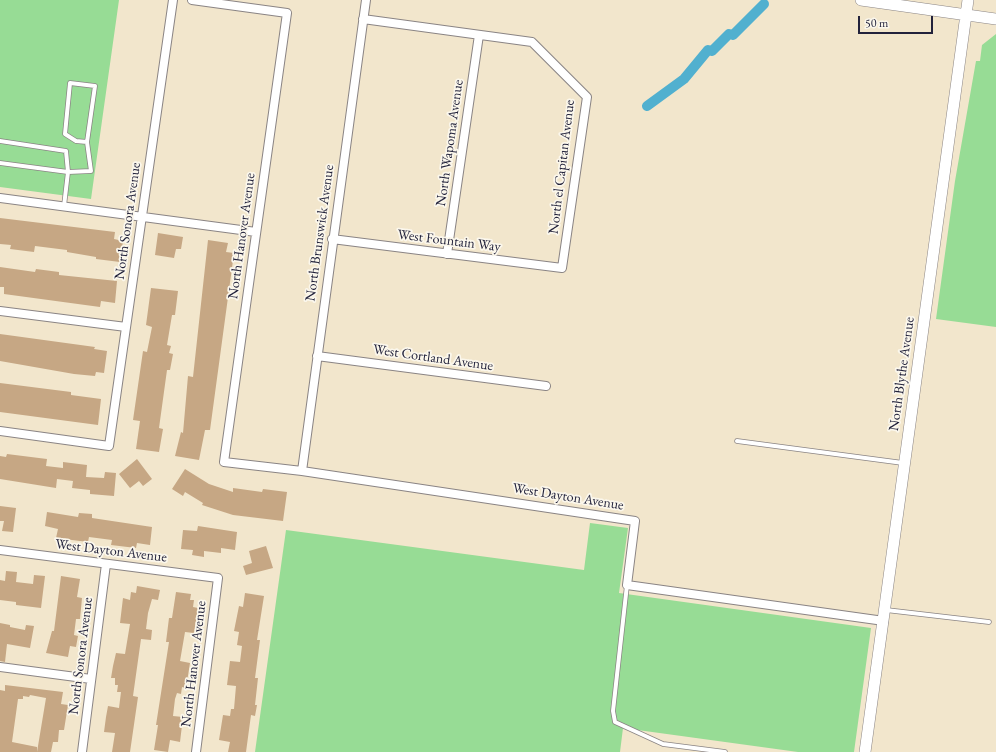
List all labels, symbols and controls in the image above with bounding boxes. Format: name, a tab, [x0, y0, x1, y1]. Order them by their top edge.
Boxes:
scale bar	[860, 8, 935, 34]
text: 50 m	[865, 15, 888, 31]
street label: North Wapoma Avenue	[433, 79, 467, 207]
street label: North el Capitan Avenue	[545, 99, 579, 235]
street label: North Sonora Avenue	[111, 161, 145, 281]
street label: North Brunswick Avenue	[302, 164, 338, 302]
street label: North Hanover Avenue	[225, 172, 259, 300]
street label: West Fountain Way	[397, 226, 501, 256]
street label: North Blythe Avenue	[886, 316, 918, 432]
street label: West Cortland Avenue	[372, 341, 494, 375]
street label: West Dayton Avenue	[511, 480, 625, 514]
street label: West Dayton Avenue	[54, 536, 168, 566]
street label: North Sonora Avenue	[65, 596, 97, 716]
street label: North Hanover Avenue	[178, 600, 210, 728]

